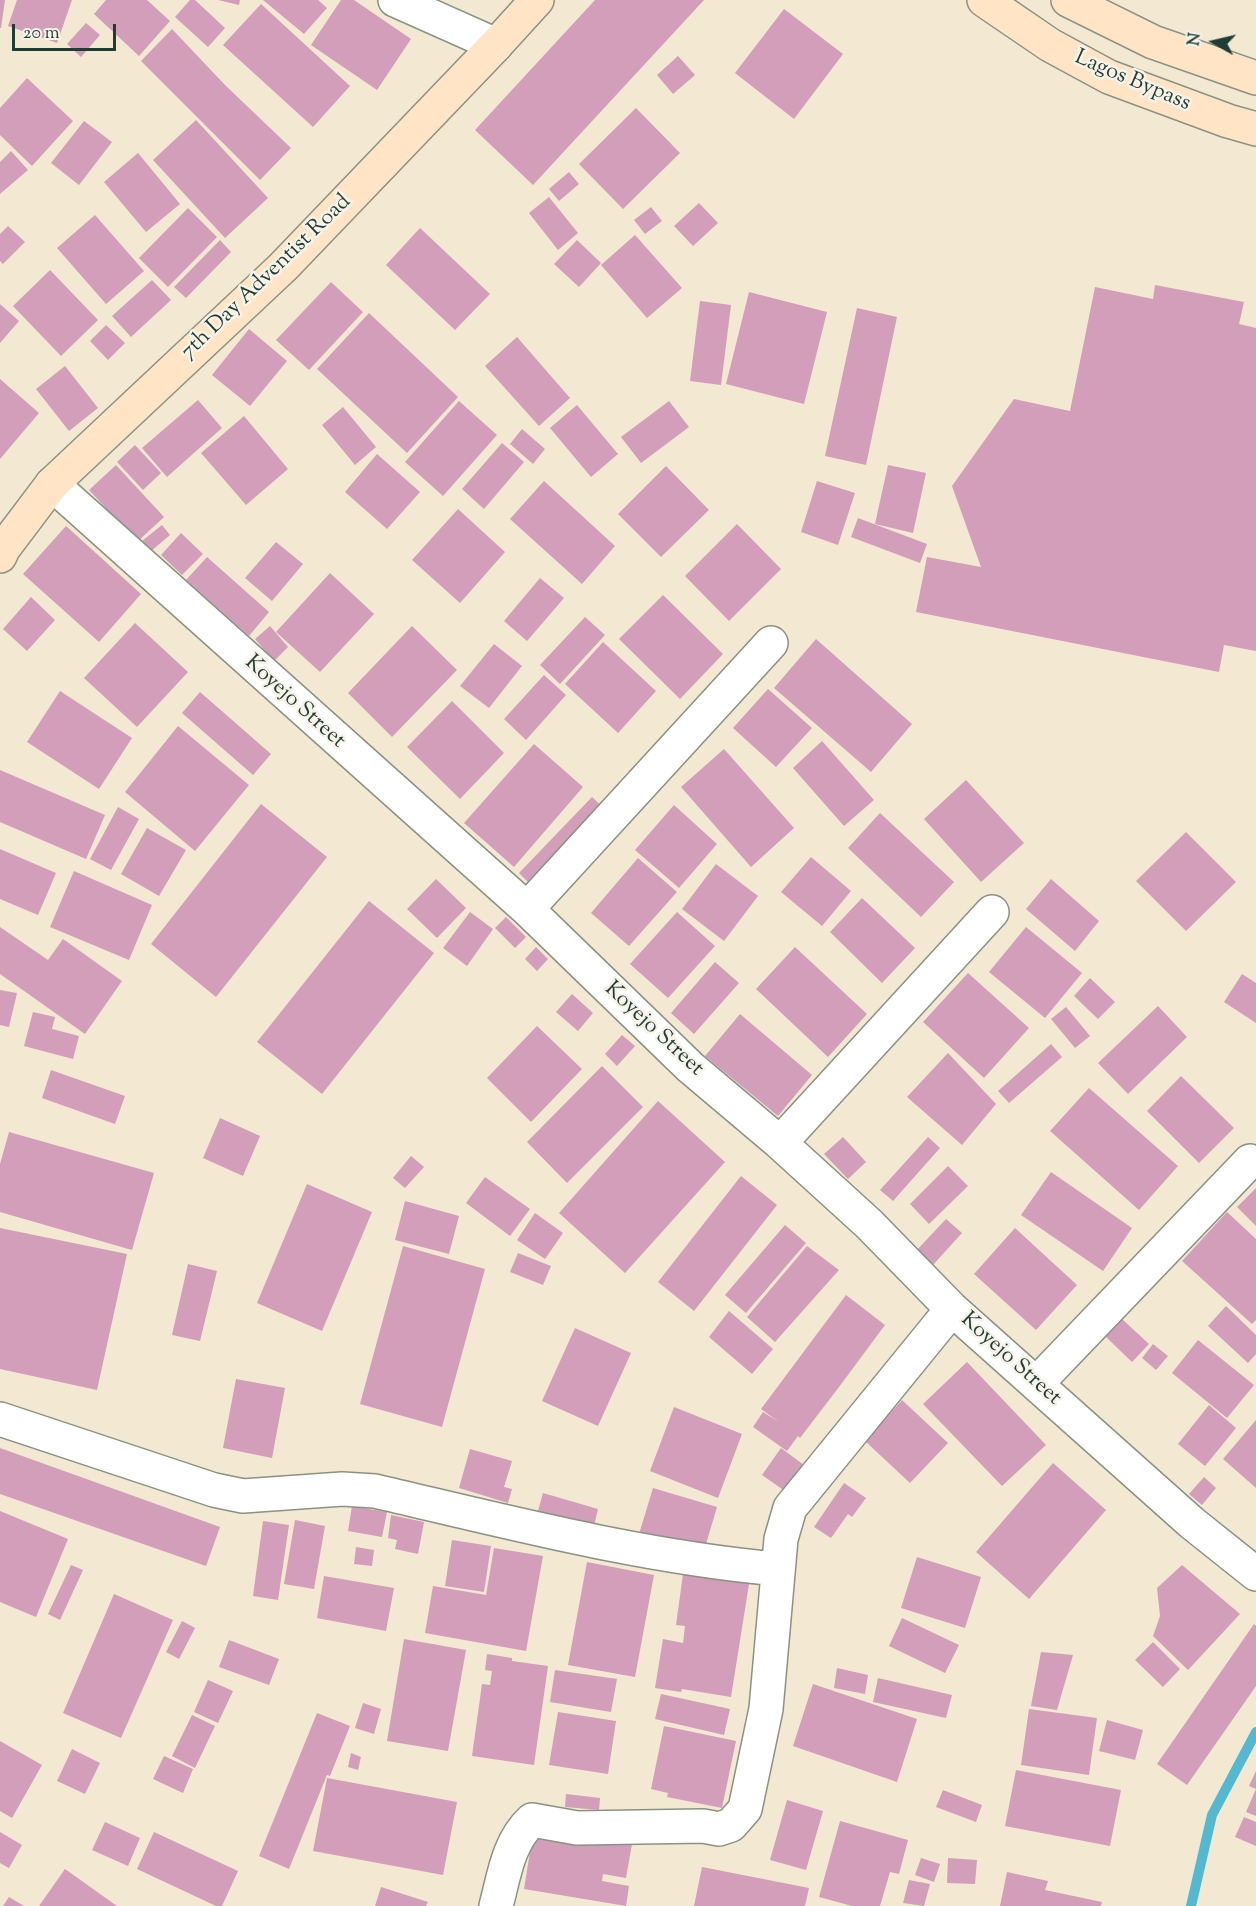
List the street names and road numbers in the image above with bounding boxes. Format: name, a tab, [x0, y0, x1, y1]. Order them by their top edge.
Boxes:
street label: Lagos Bypass	[1070, 46, 1194, 118]
street label: 7th Day Adventist Road	[177, 190, 357, 366]
street label: Koyejo Street	[238, 651, 350, 755]
street label: Koyejo Street	[598, 977, 708, 1083]
street label: Koyejo Street	[954, 1308, 1066, 1412]

